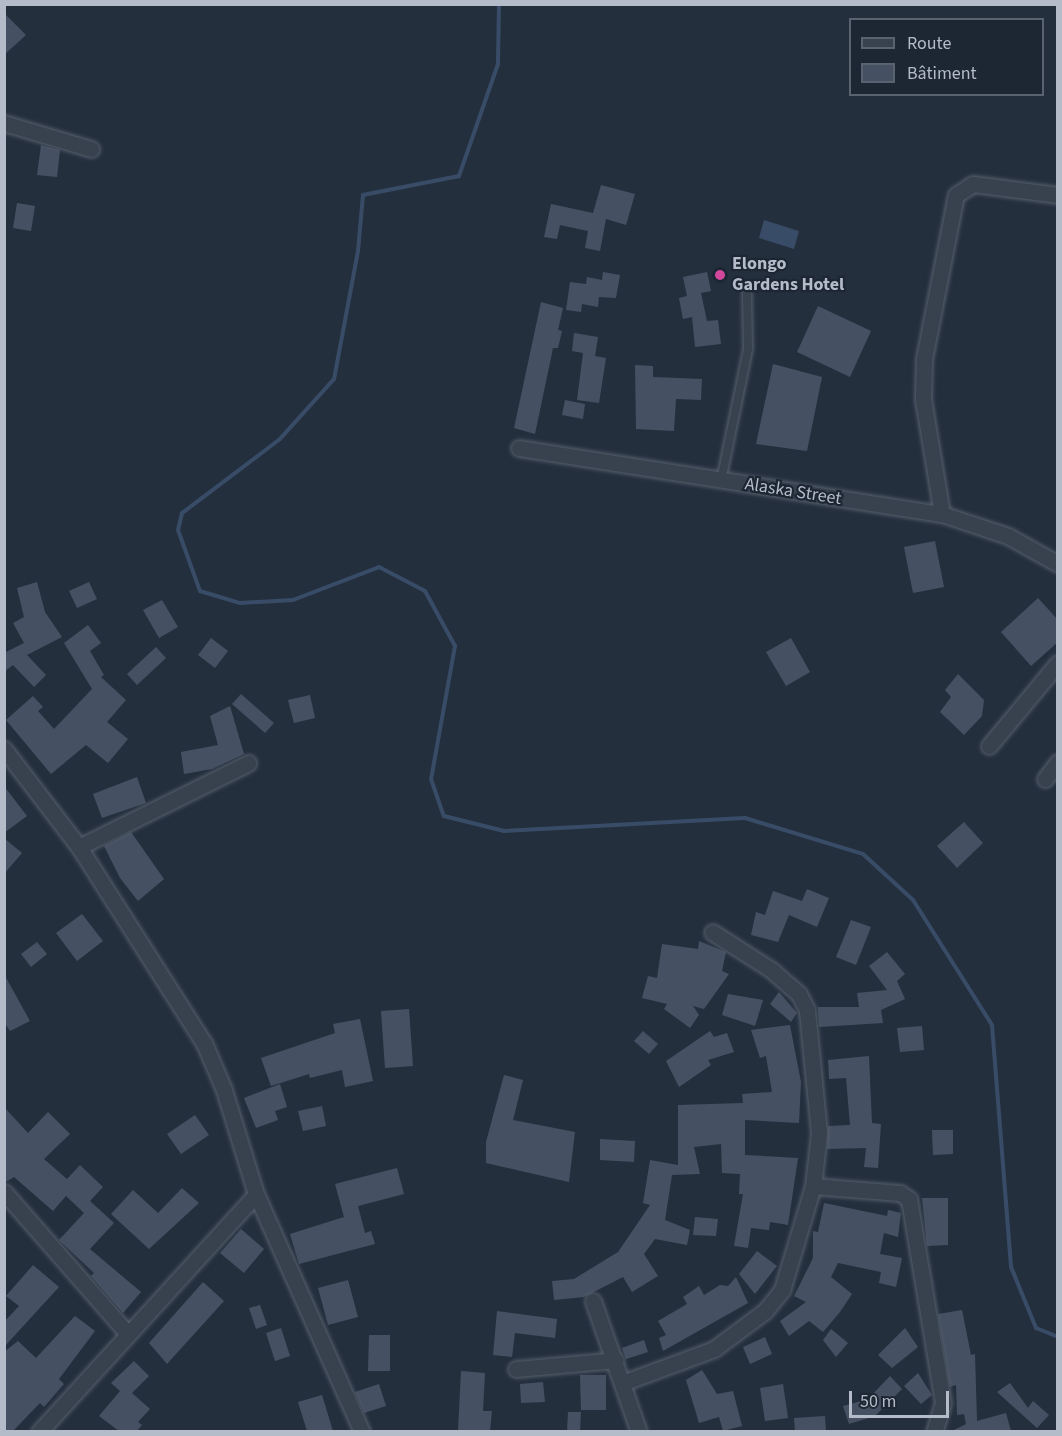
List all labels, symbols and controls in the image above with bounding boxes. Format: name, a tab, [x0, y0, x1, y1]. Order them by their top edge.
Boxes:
legend	[849, 18, 1044, 96]
text: Route	[907, 31, 951, 56]
text: Bâtiment	[907, 61, 977, 86]
place label: Elongo Gardens Hotel	[732, 254, 844, 296]
marker: Elongo Gardens Hotel	[713, 268, 727, 282]
street label: Alaska Street	[743, 474, 843, 510]
scale bar	[852, 1379, 952, 1417]
text: 50 m	[860, 1389, 896, 1414]

